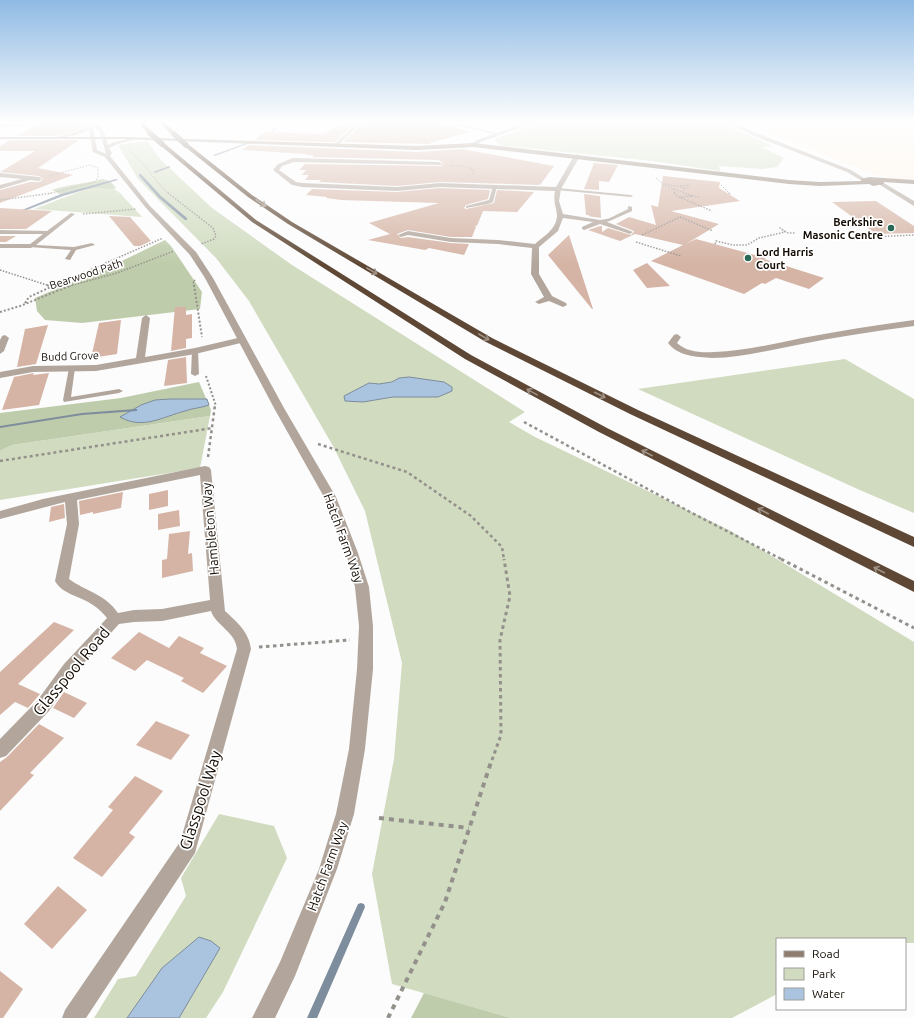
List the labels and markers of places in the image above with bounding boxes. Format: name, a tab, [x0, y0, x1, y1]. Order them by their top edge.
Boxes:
place label: Berkshire Masonic Centre	[803, 216, 883, 241]
marker: Berkshire Masonic Centre	[886, 223, 896, 233]
place label: Lord Harris Court	[756, 246, 814, 271]
marker: Lord Harris Court	[743, 253, 753, 263]

